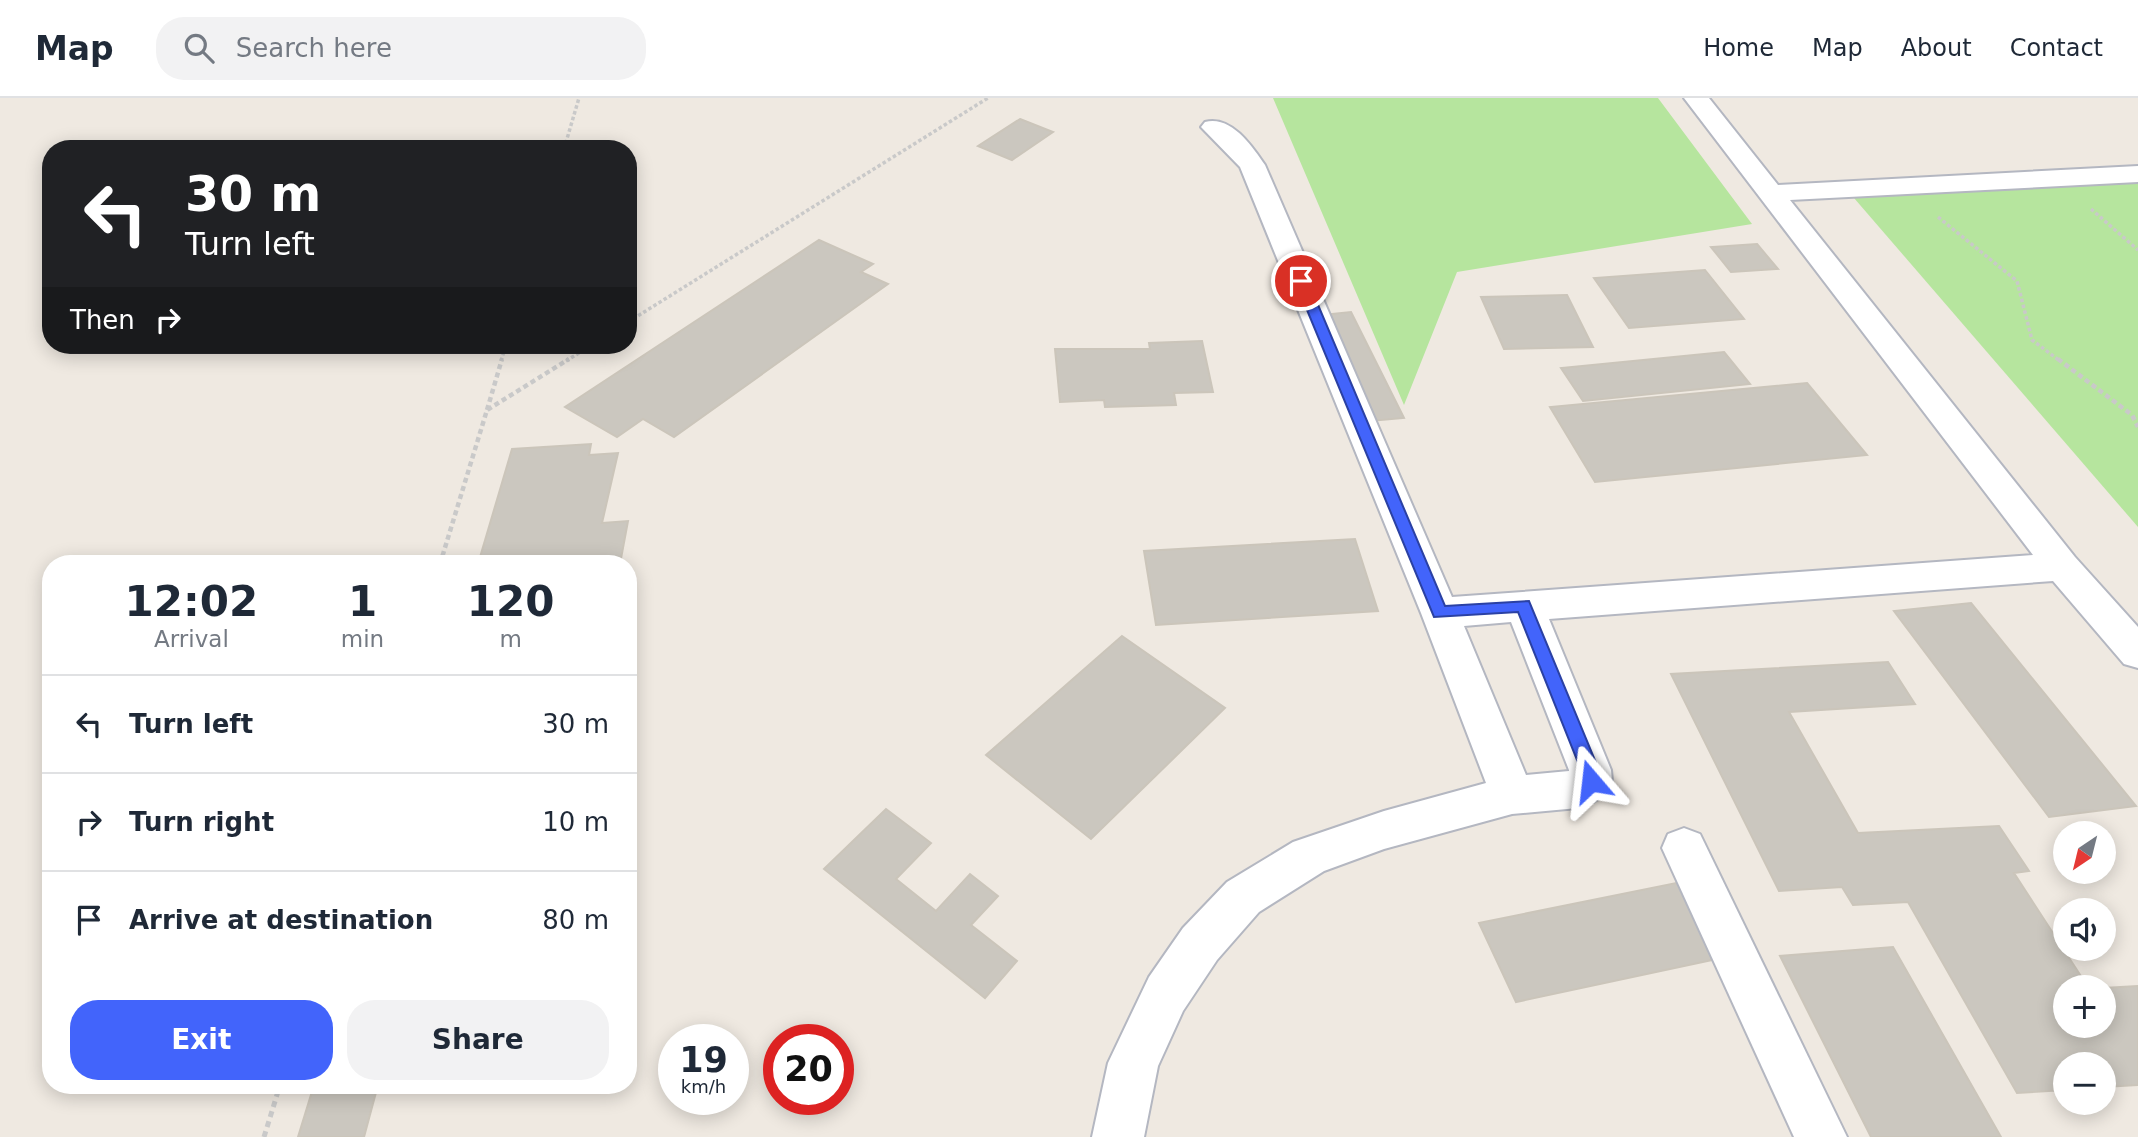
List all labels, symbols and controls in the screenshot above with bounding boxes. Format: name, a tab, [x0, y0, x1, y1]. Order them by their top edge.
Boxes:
search box	[156, 17, 646, 80]
text: Map	[35, 29, 114, 68]
icon: search	[180, 29, 218, 67]
text: Search here	[236, 33, 392, 63]
text: Home	[1703, 34, 1774, 62]
text: Map	[1812, 34, 1863, 62]
text: About	[1901, 34, 1972, 62]
text: Contact	[2010, 34, 2103, 62]
text: 30 m	[185, 166, 321, 223]
icon: left	[70, 168, 161, 259]
text: Turn left	[185, 225, 315, 263]
pin	[1271, 251, 1331, 311]
icon: arrive	[1282, 262, 1320, 300]
icon: right	[149, 301, 187, 339]
text: Then	[70, 305, 135, 335]
text: 12:02	[125, 577, 258, 626]
text: 1	[348, 577, 377, 626]
text: 120	[467, 577, 554, 626]
text: Arrival	[154, 626, 229, 652]
text: min	[341, 626, 384, 652]
text: m	[499, 626, 522, 652]
icon: left	[70, 705, 108, 743]
text: Turn left	[129, 709, 253, 739]
text: 30 m	[542, 709, 609, 739]
position arrow	[1554, 744, 1628, 818]
icon: right	[70, 803, 108, 841]
text: Turn right	[129, 807, 274, 837]
text: 10 m	[542, 807, 609, 837]
north arrow	[2053, 821, 2116, 884]
map controls	[2053, 821, 2116, 1115]
button: sound	[2053, 898, 2116, 961]
icon: arrive	[70, 901, 108, 939]
text: Arrive at destination	[129, 905, 433, 935]
text: 80 m	[542, 905, 609, 935]
button: +	[2053, 975, 2116, 1038]
button: Exit	[70, 1000, 333, 1080]
button: Share	[347, 1000, 609, 1080]
speed limit sign: 20	[763, 1024, 854, 1115]
text: 19	[679, 1040, 728, 1080]
button: −	[2053, 1052, 2116, 1115]
text: km/h	[681, 1076, 726, 1097]

